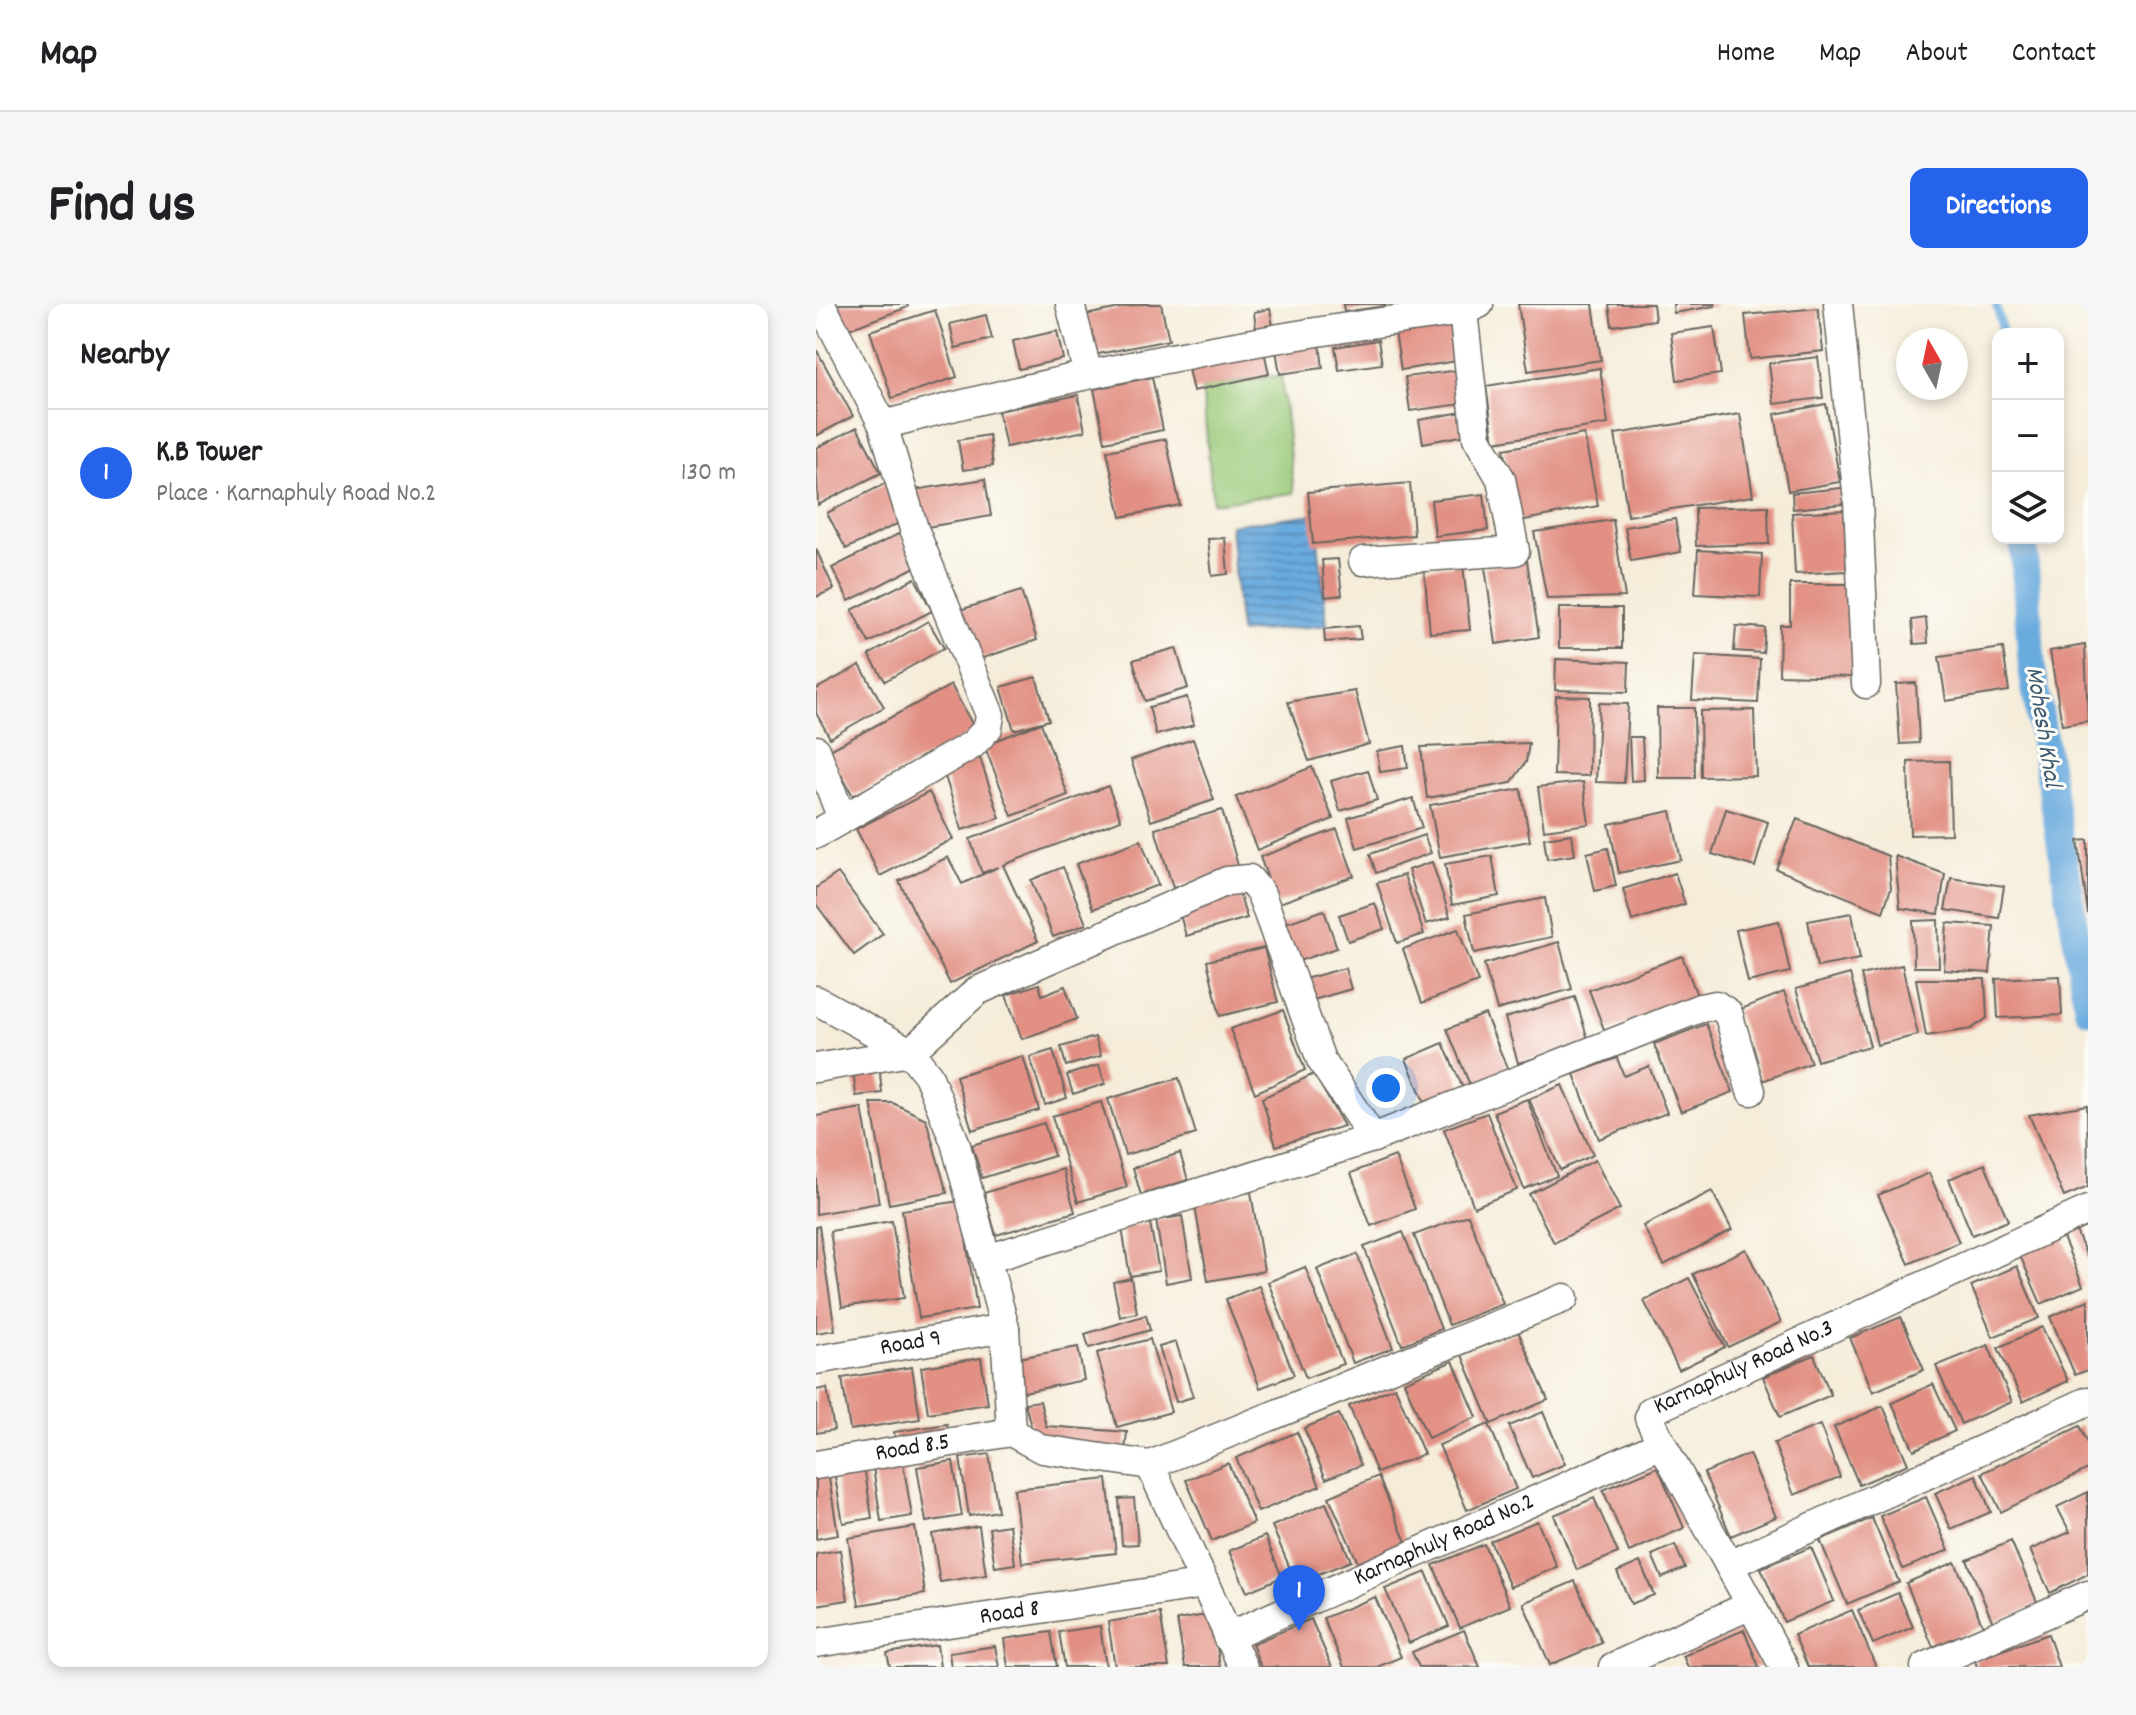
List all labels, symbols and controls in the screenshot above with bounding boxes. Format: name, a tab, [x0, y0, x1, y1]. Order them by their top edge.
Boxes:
text: Map	[40, 28, 98, 83]
text: Home	[1717, 35, 1775, 75]
text: Map	[1819, 35, 1861, 75]
text: About	[1905, 35, 1968, 75]
text: Contact	[2012, 35, 2096, 75]
text: Find us	[48, 168, 196, 248]
button: Directions	[1910, 168, 2088, 248]
north arrow	[1896, 328, 1968, 400]
map controls	[1992, 328, 2064, 544]
button: +	[1992, 328, 2064, 400]
text: Nearby	[80, 332, 169, 381]
button: −	[1992, 400, 2064, 472]
text: K.B Tower	[156, 433, 262, 476]
text: 1	[103, 455, 109, 492]
text: 130 m	[681, 455, 736, 492]
button: layers	[1992, 472, 2064, 544]
text: Place · Karnaphuly Road No.2	[156, 476, 436, 513]
water label: Mohesh Khal	[2014, 664, 2070, 792]
your location	[1366, 1068, 1406, 1108]
street label: Karnaphuly Road No.3	[1649, 1312, 1840, 1424]
street label: Road 9	[878, 1322, 944, 1366]
street label: Road 8.5	[873, 1426, 953, 1472]
street label: Karnaphuly Road No.2	[1349, 1486, 1540, 1595]
pin: 1	[1273, 1565, 1325, 1631]
street label: Road 8	[978, 1592, 1042, 1635]

